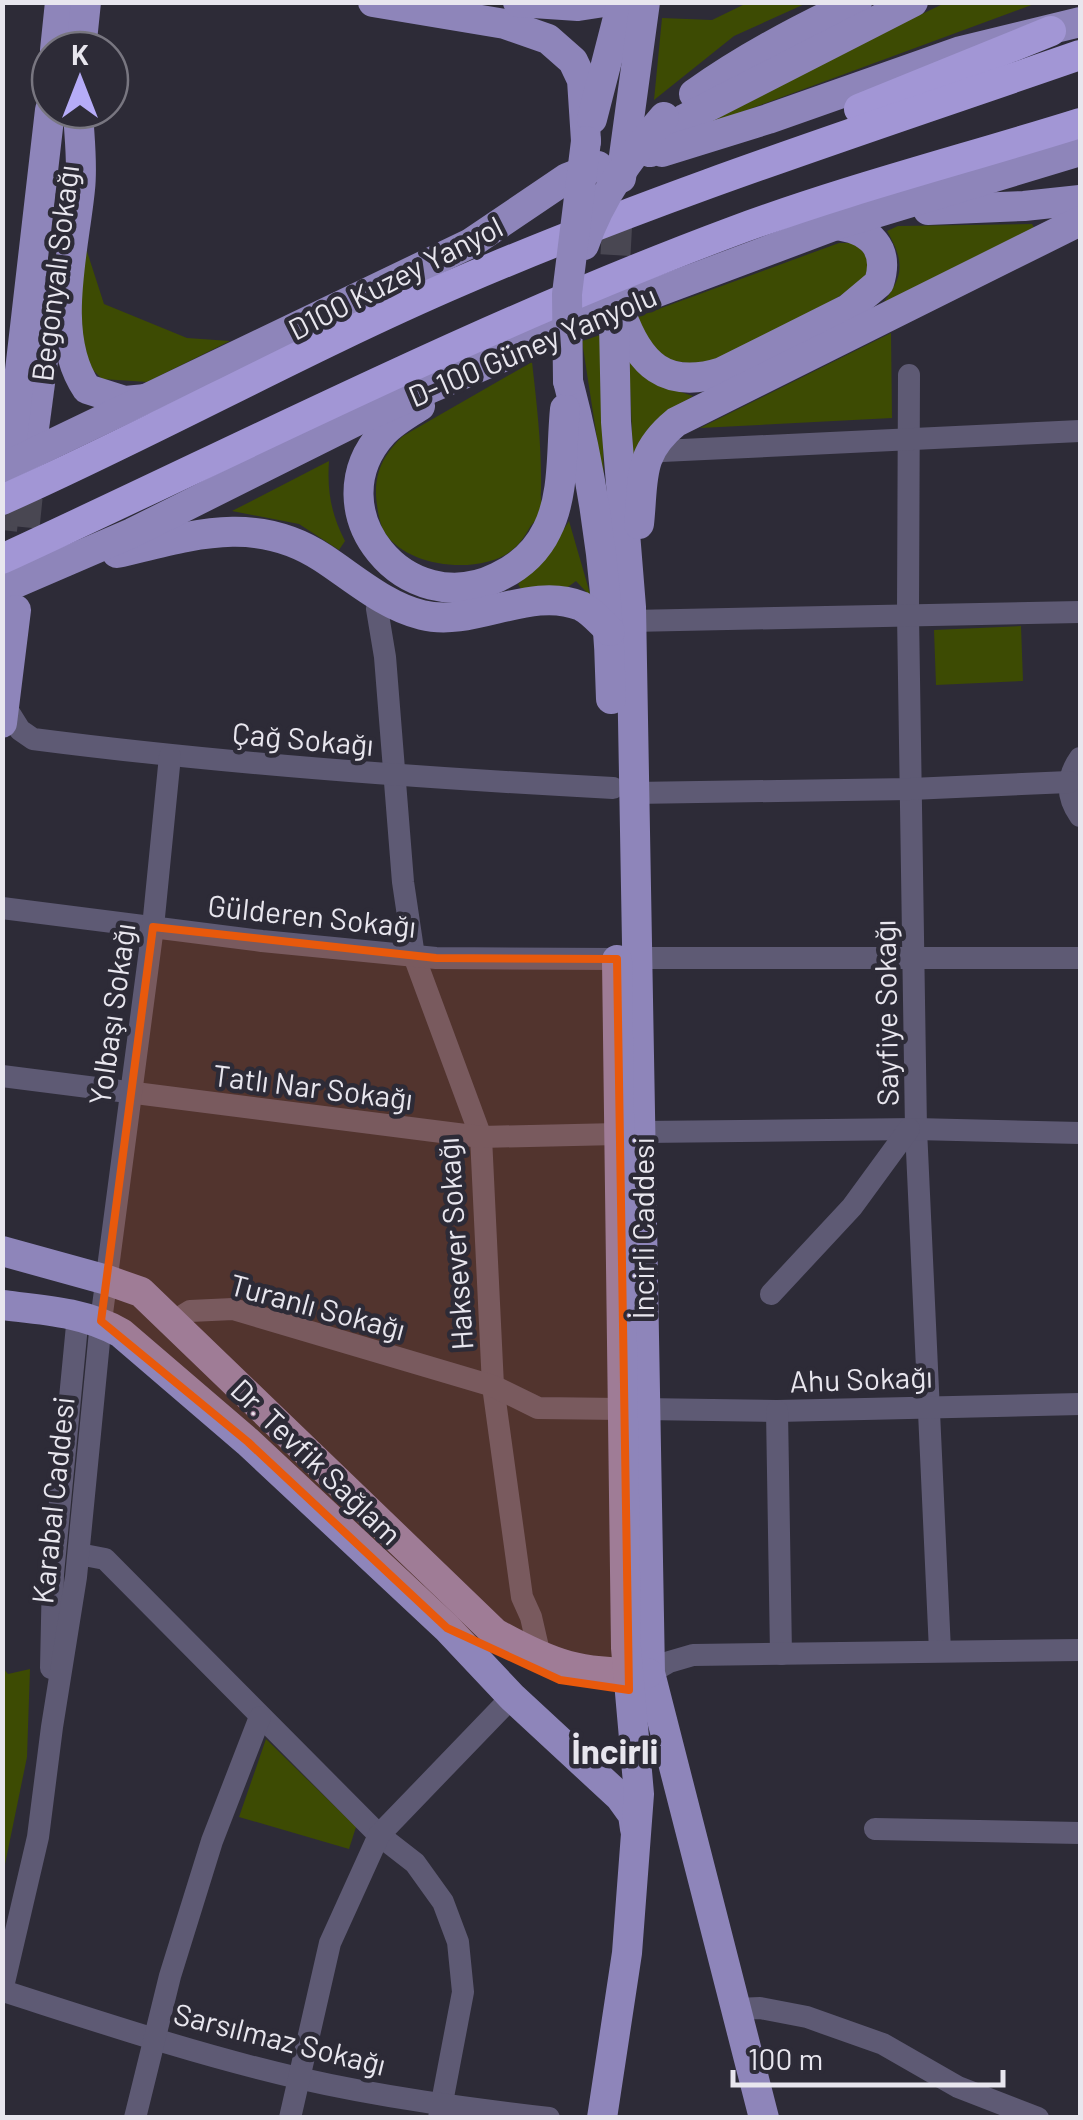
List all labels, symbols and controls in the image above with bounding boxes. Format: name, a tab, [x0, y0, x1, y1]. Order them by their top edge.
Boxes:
north arrow	[30, 30, 130, 130]
text: K	[71, 37, 89, 71]
street label: Begonyalı Sokağı	[23, 163, 85, 383]
street label: D100 Kuzey Yanyol	[282, 207, 508, 347]
street label: D-100 Güney Yanyolu	[402, 276, 662, 414]
street label: Çağ Sokağı	[231, 714, 375, 762]
street label: Gülderen Sokağı	[206, 886, 418, 944]
street label: Sayfiye Sokağı	[865, 919, 905, 1107]
street label: Yolbaşı Sokağı	[80, 921, 142, 1107]
street label: Tatlı Nar Sokağı	[211, 1056, 415, 1116]
street label: Haksever Sokağı	[429, 1137, 479, 1351]
street label: İncirli Caddesi	[624, 1137, 660, 1319]
street label: Turanlı Sokağı	[226, 1265, 410, 1347]
street label: Ahu Sokağı	[789, 1358, 933, 1398]
street label: Dr. Tevfik Sağlam	[224, 1371, 410, 1551]
street label: Karabal Caddesi	[23, 1395, 81, 1605]
district label: İncirli	[572, 1729, 658, 1771]
street label: Sarsılmaz Sokağı	[170, 1994, 390, 2082]
scale bar	[733, 2025, 1003, 2087]
text: 100 m	[748, 2040, 823, 2076]

